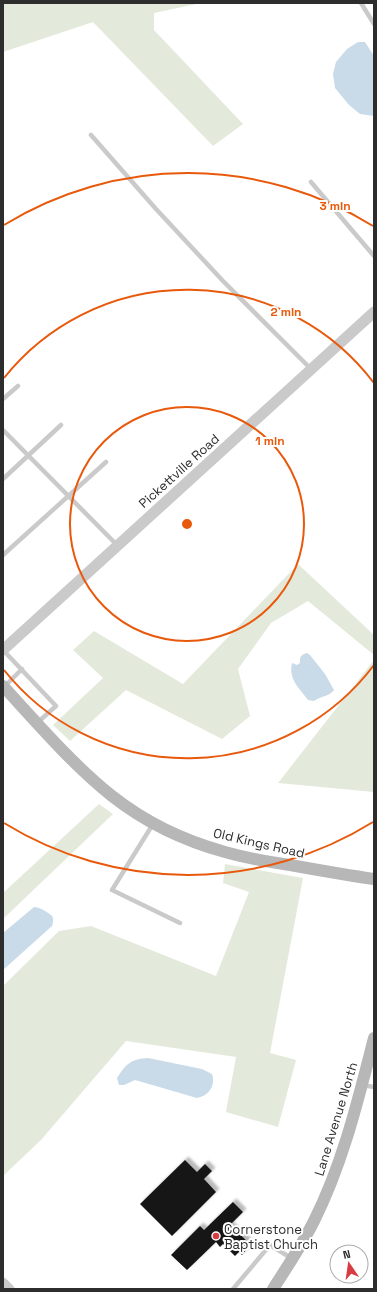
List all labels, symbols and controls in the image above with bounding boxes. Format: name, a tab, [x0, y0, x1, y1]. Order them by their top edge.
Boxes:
text: 3 min	[319, 198, 351, 214]
text: 2 min	[270, 304, 302, 320]
street label: Pickettville Road	[135, 430, 223, 512]
text: 1 min	[255, 433, 285, 449]
centre of rings	[180, 517, 194, 531]
street label: Old Kings Road	[212, 824, 306, 862]
street label: Lane Avenue North	[311, 1060, 361, 1178]
place label: Cornerstone Baptist Church	[224, 1221, 318, 1253]
marker: Cornerstone Baptist Church	[211, 1231, 221, 1241]
north arrow	[329, 1244, 369, 1284]
text: N	[342, 1247, 352, 1262]

